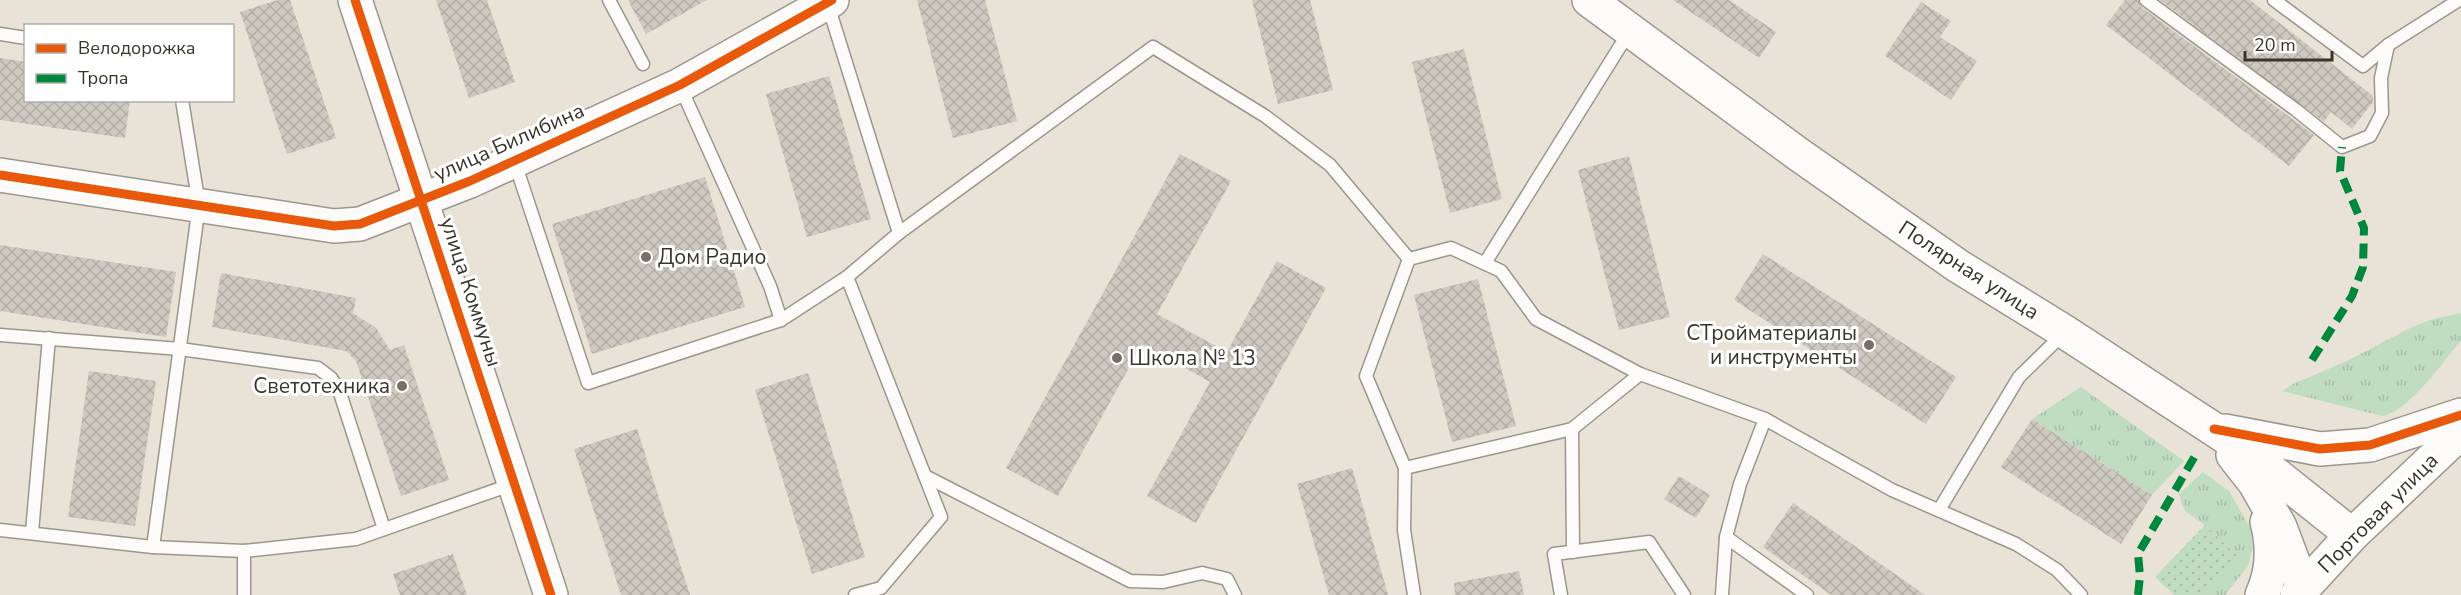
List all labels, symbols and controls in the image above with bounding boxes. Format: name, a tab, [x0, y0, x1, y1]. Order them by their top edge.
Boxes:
legend	[24, 24, 234, 102]
scale bar	[2245, 24, 2332, 62]
text: 20 m	[2254, 33, 2296, 57]
text: Велодорожка	[78, 36, 195, 60]
text: Тропа	[78, 66, 129, 90]
street label: улица Билибина	[429, 96, 589, 188]
street label: улица Коммуны	[434, 214, 508, 370]
street label: Полярная улица	[1893, 214, 2045, 326]
place label: Дом Радио	[658, 243, 766, 271]
marker: Дом Радио	[639, 250, 653, 264]
place label: СТройматериалы и инструменты	[1686, 319, 1857, 371]
marker: СТройматериалы и инструменты	[1862, 338, 1876, 352]
place label: Школа № 13	[1129, 344, 1256, 372]
marker: Школа № 13	[1110, 351, 1124, 365]
place label: Светотехника	[253, 372, 390, 400]
marker: Светотехника	[395, 379, 409, 393]
street label: Портовая улица	[2312, 447, 2444, 579]

